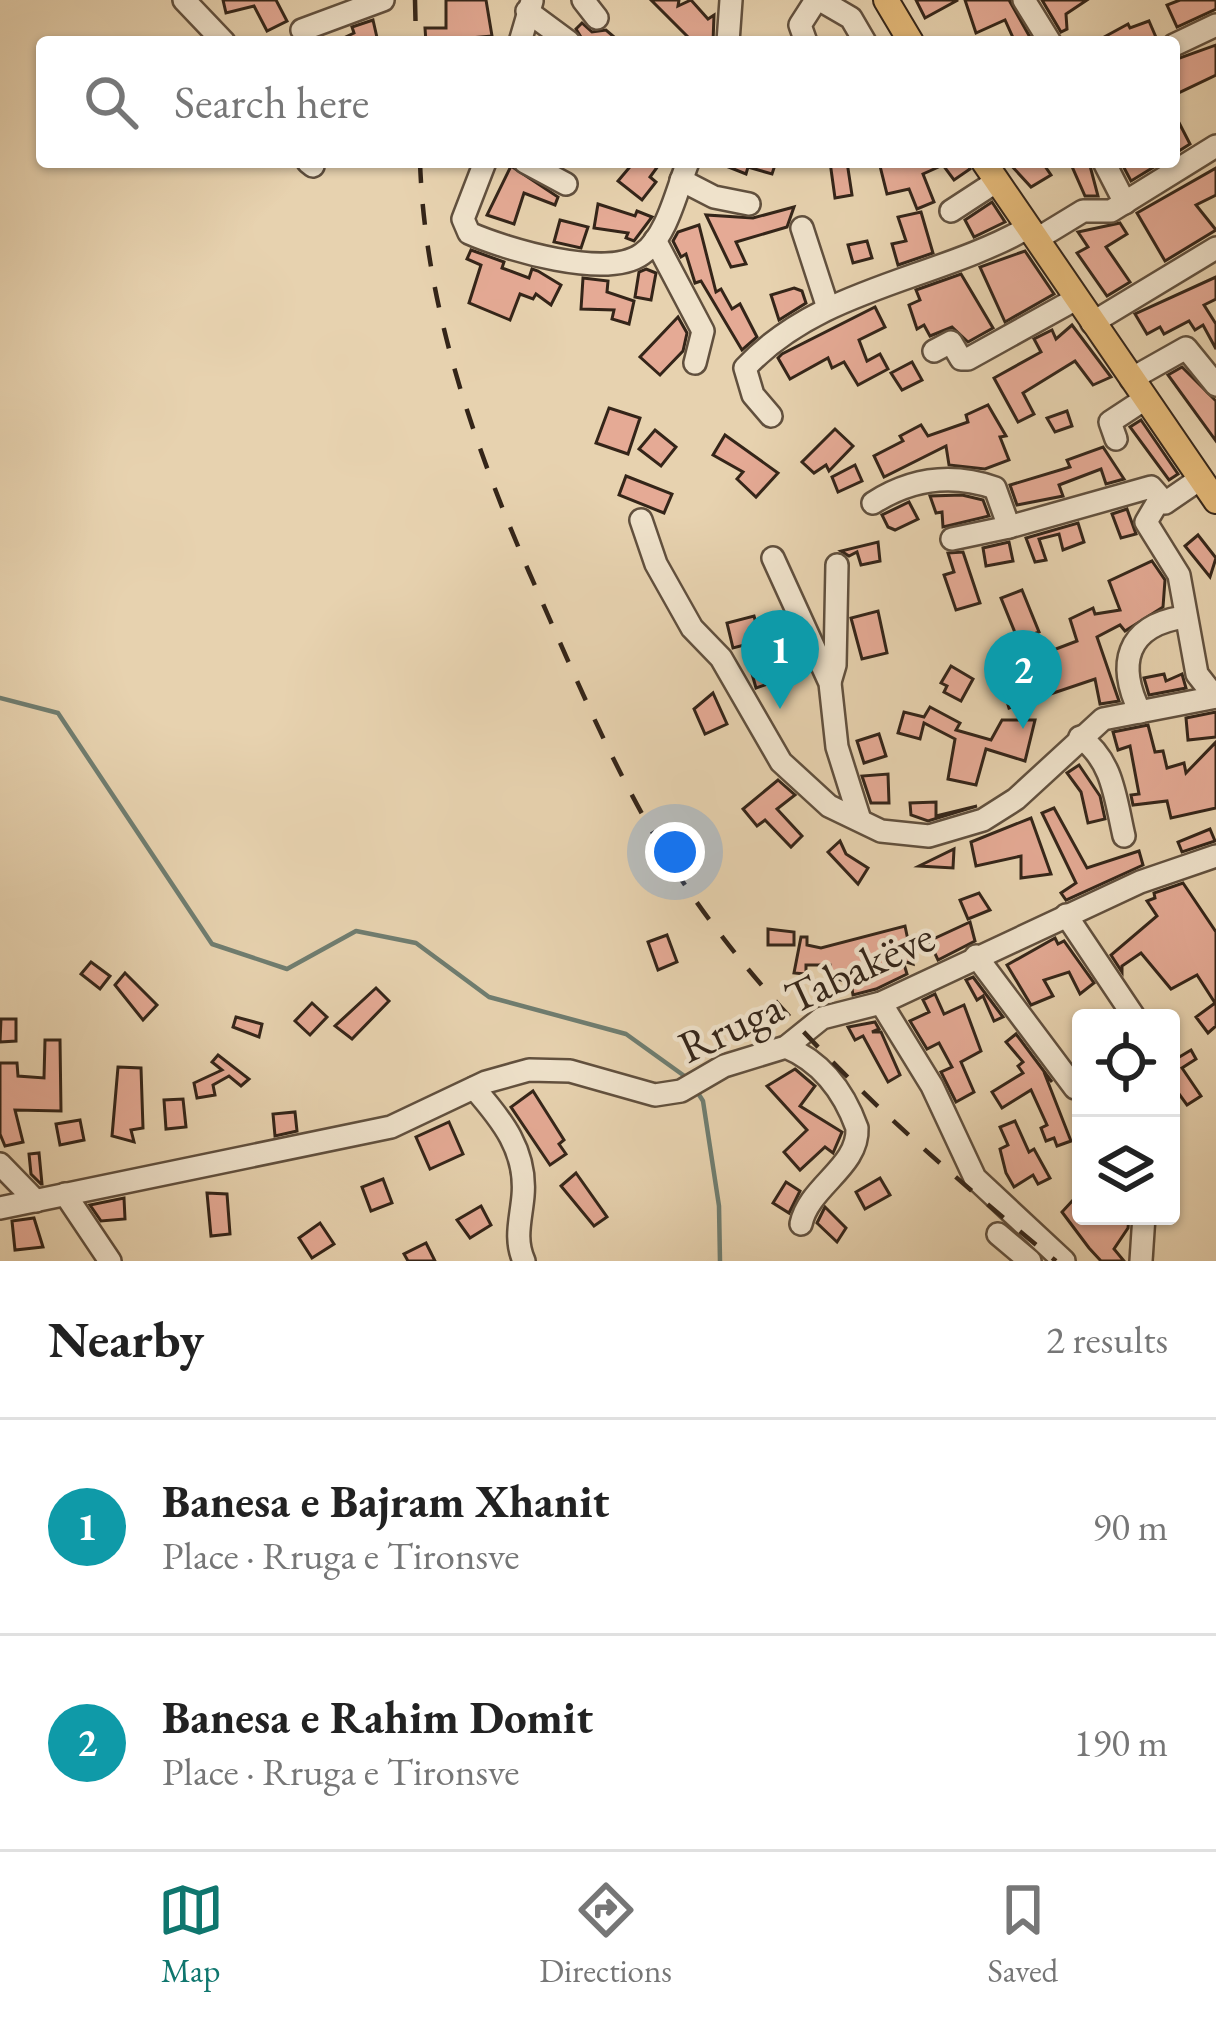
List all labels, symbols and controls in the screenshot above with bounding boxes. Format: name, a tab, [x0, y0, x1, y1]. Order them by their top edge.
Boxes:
search box	[36, 36, 1180, 168]
icon: search	[78, 69, 144, 135]
text: Search here	[174, 73, 369, 131]
pin: 1	[741, 610, 819, 709]
pin: 2	[984, 630, 1062, 729]
your location	[645, 822, 705, 882]
street label: Rruga Tabakëve	[669, 906, 943, 1076]
map controls	[1072, 1009, 1180, 1225]
button: locate	[1072, 1009, 1180, 1117]
button: layers	[1072, 1117, 1180, 1225]
text: Nearby	[48, 1306, 204, 1372]
text: 2 results	[1046, 1314, 1168, 1365]
text: Banesa e Bajram Xhanit	[162, 1472, 609, 1530]
text: 1	[77, 1501, 97, 1552]
text: 90 m	[1092, 1501, 1168, 1552]
text: Place · Rruga e Tironsve	[162, 1530, 519, 1581]
text: Banesa e Rahim Domit	[162, 1688, 593, 1746]
text: 2	[77, 1717, 97, 1768]
text: 190 m	[1074, 1717, 1168, 1768]
text: Place · Rruga e Tironsve	[162, 1746, 519, 1797]
tab: Map	[158, 1877, 224, 1992]
tab: Directions	[539, 1877, 672, 1992]
tab: Saved	[988, 1877, 1058, 1992]

